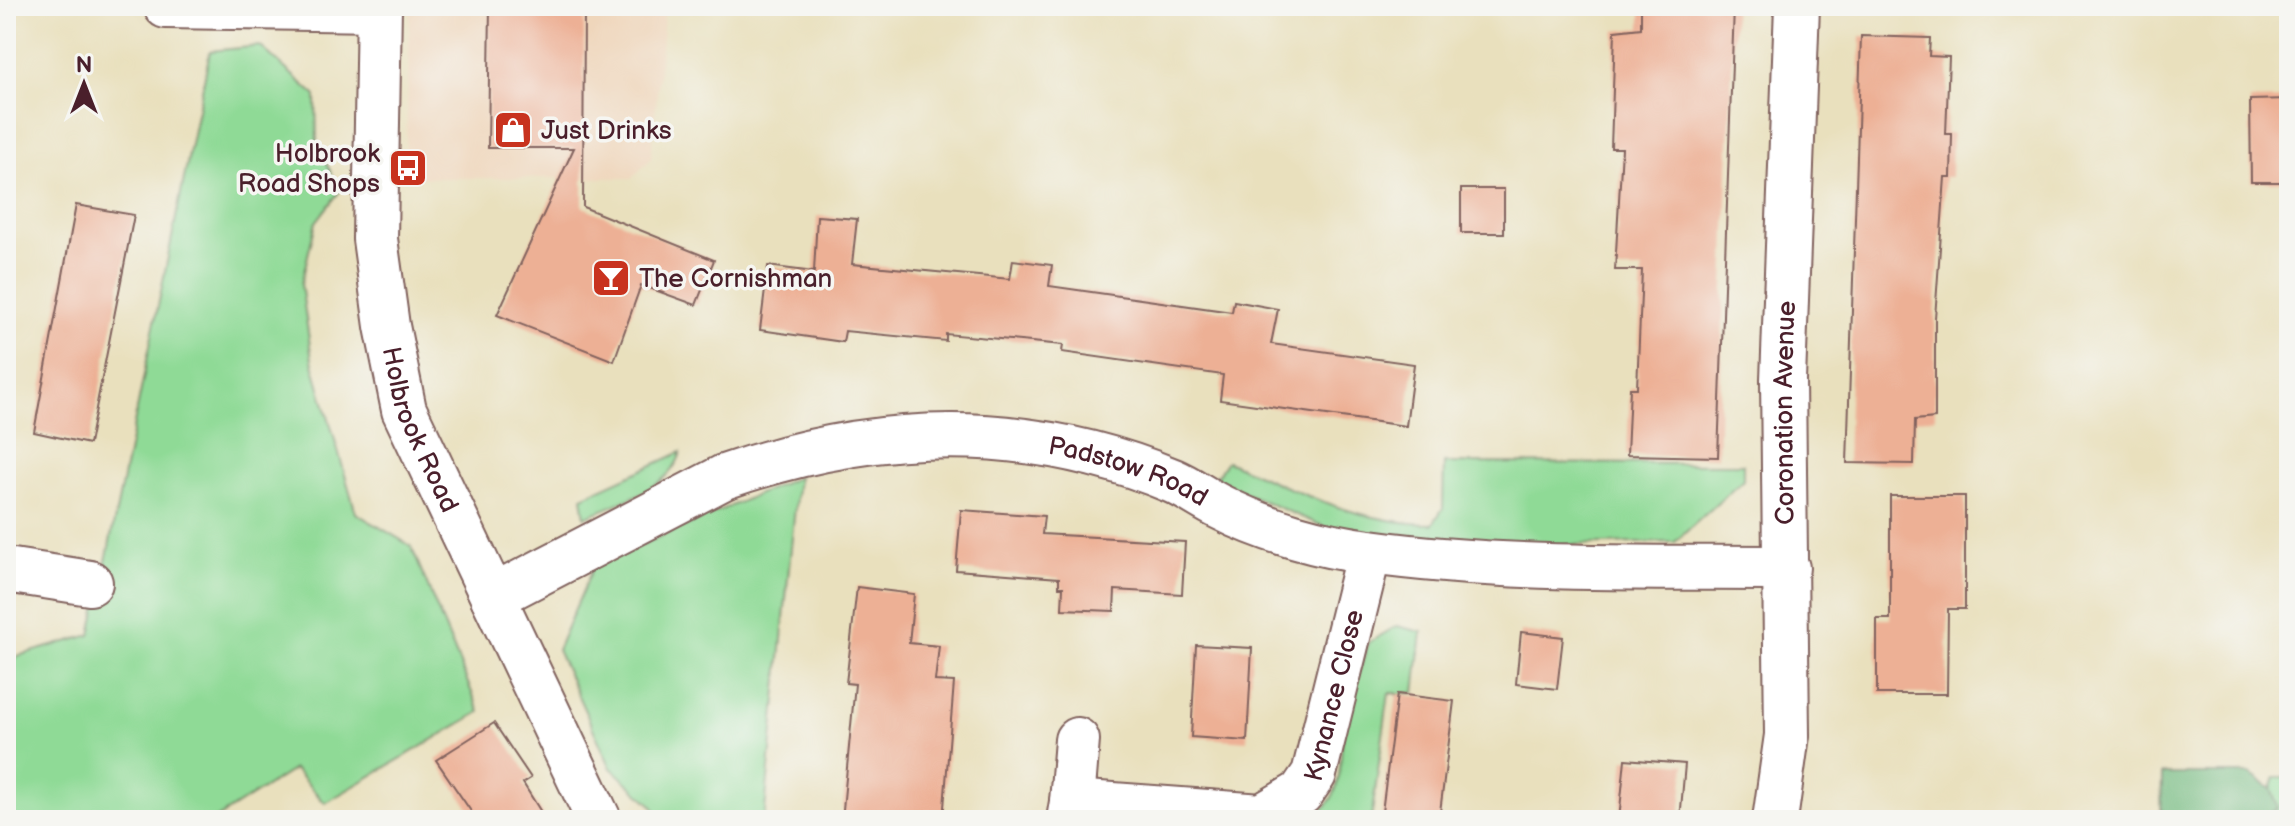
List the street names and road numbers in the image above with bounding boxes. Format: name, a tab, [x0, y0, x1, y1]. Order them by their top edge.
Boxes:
street label: Coronation Avenue	[1769, 300, 1803, 525]
street label: Holbrook Road	[375, 344, 464, 518]
street label: Padstow Road	[1046, 431, 1213, 514]
street label: Kynance Close	[1299, 607, 1371, 785]

